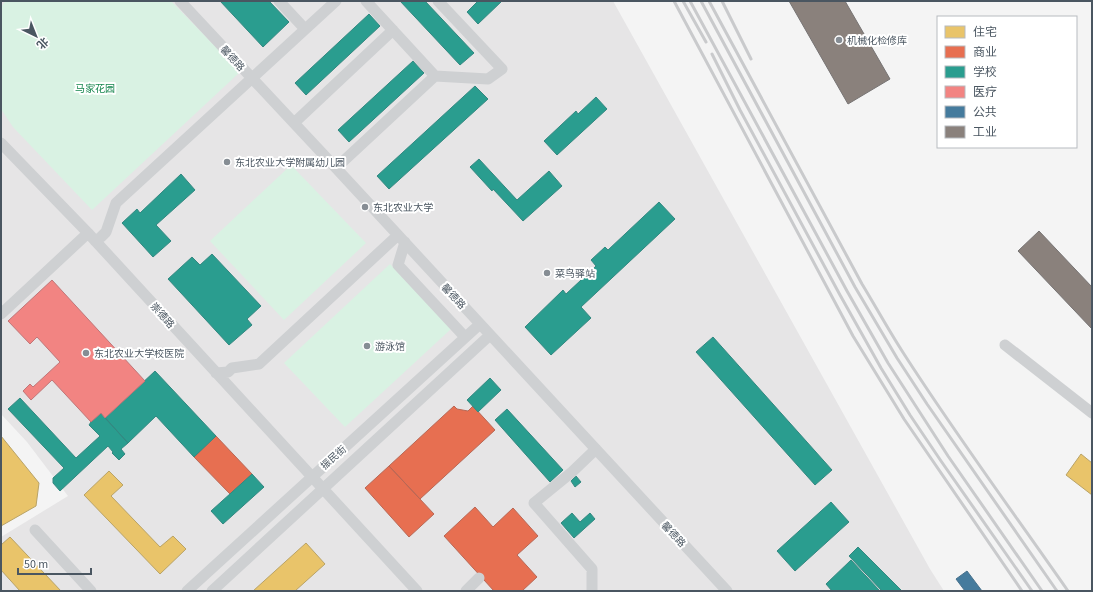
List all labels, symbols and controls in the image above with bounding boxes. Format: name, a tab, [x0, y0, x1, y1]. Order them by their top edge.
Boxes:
north arrow	[16, 16, 56, 56]
legend	[937, 16, 1077, 148]
text: 住宅	[973, 24, 997, 41]
text: 北	[33, 34, 52, 52]
place label: 机械化检修库	[847, 34, 907, 48]
marker: 机械化检修库	[834, 35, 844, 45]
street label: 馨德路	[217, 43, 248, 74]
text: 商业	[973, 44, 997, 61]
text: 学校	[973, 64, 997, 81]
park label: 马家花园	[75, 82, 115, 96]
text: 医疗	[973, 84, 997, 101]
text: 公共	[973, 104, 997, 121]
text: 工业	[973, 124, 997, 141]
place label: 东北农业大学附属幼儿园	[235, 156, 345, 170]
marker: 东北农业大学附属幼儿园	[222, 157, 232, 167]
place label: 东北农业大学	[373, 201, 433, 215]
marker: 东北农业大学	[360, 202, 370, 212]
place label: 菜鸟驿站	[555, 267, 595, 281]
marker: 菜鸟驿站	[542, 268, 552, 278]
street label: 馨德路	[438, 281, 469, 312]
street label: 崇德路	[147, 300, 177, 332]
place label: 游泳馆	[375, 340, 405, 354]
marker: 游泳馆	[362, 341, 372, 351]
place label: 东北农业大学校医院	[94, 347, 184, 361]
marker: 东北农业大学校医院	[81, 348, 91, 358]
street label: 振民街	[318, 443, 350, 473]
street label: 馨德路	[658, 519, 689, 550]
scale bar	[18, 550, 91, 576]
text: 50 m	[24, 556, 48, 573]

